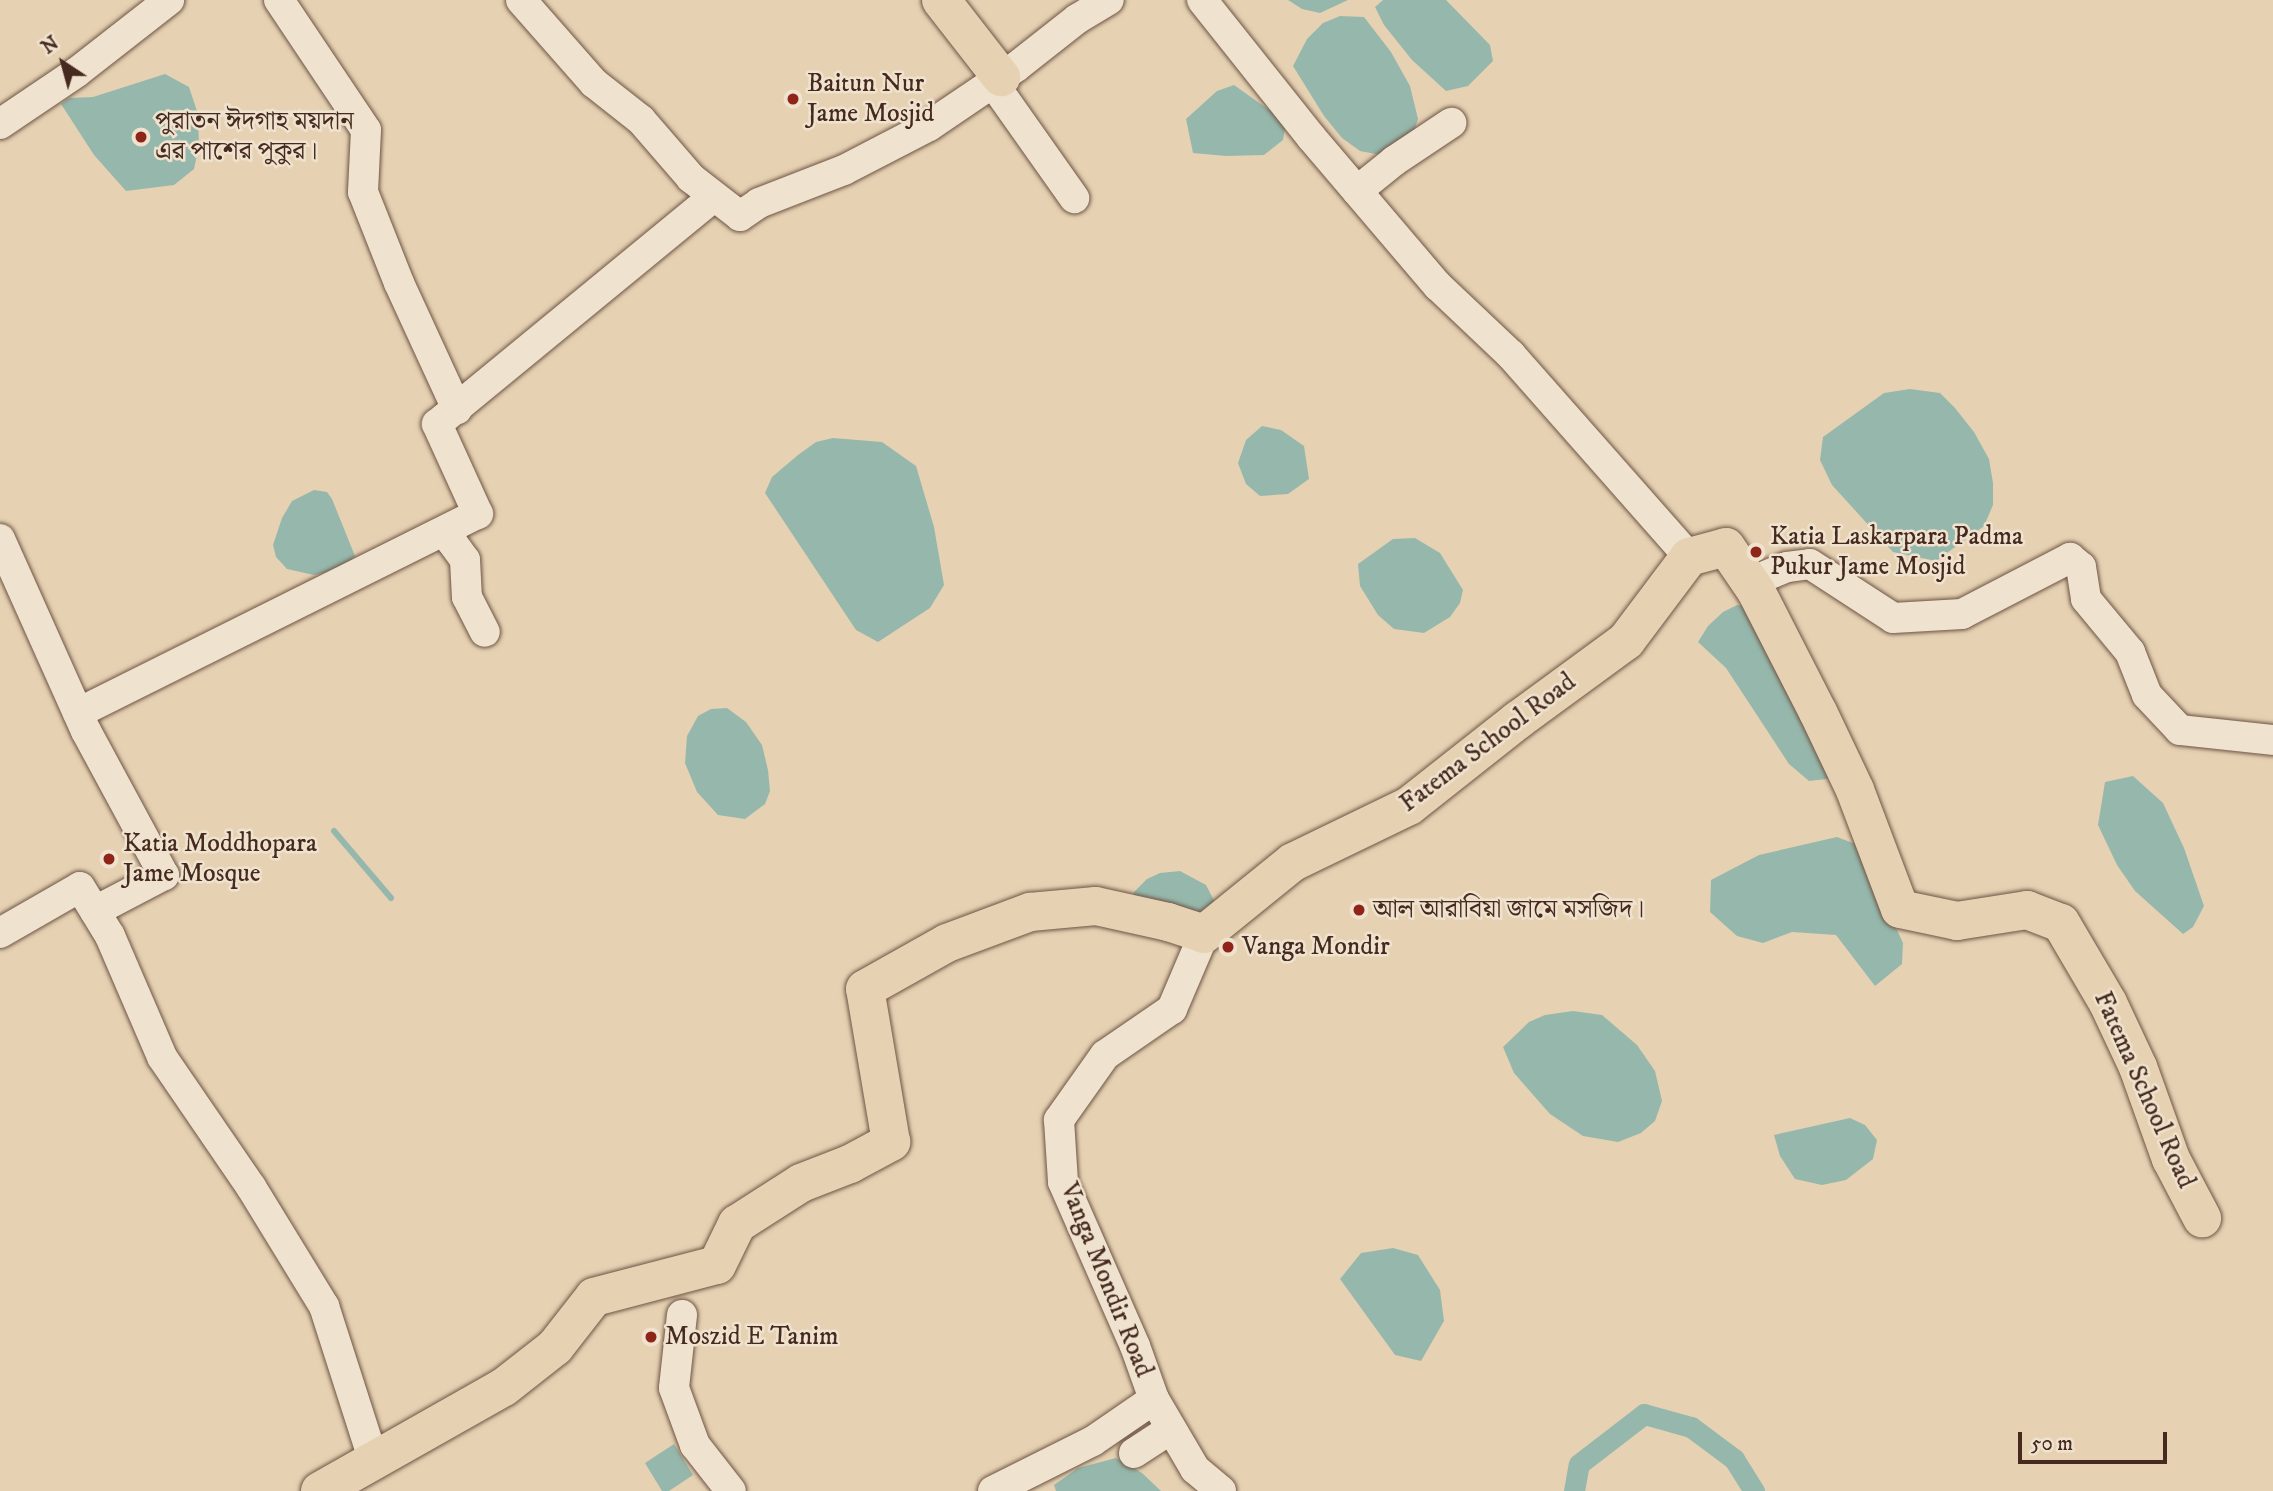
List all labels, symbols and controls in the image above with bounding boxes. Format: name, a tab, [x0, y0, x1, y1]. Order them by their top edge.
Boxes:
north arrow	[28, 28, 98, 98]
text: N	[37, 32, 63, 60]
place label: Baitun Nur Jame Mosjid	[807, 68, 934, 130]
marker: Baitun Nur Jame Mosjid	[785, 91, 801, 107]
place label: পুরাতন ঈদগাহ ময়দান এর পাশের পুকুর।	[155, 106, 354, 168]
marker: পুরাতন ঈদগাহ ময়দান এর পাশের পুকুর।	[133, 129, 149, 145]
place label: Katia Laskarpara Padma Pukur Jame Mosjid	[1770, 521, 2023, 582]
marker: Katia Laskarpara Padma Pukur Jame Mosjid	[1748, 544, 1764, 560]
street label: Fatema School Road	[1394, 667, 1582, 819]
place label: Katia Moddhopara Jame Mosque	[123, 828, 317, 890]
marker: Katia Moddhopara Jame Mosque	[101, 851, 117, 867]
place label: আল আরাবিয়া জামে মসজিদ।	[1373, 894, 1644, 926]
marker: আল আরাবিয়া জামে মসজিদ।	[1351, 902, 1367, 918]
place label: Vanga Mondir	[1242, 931, 1390, 963]
marker: Vanga Mondir	[1220, 939, 1236, 955]
street label: Fatema School Road	[2087, 987, 2201, 1193]
street label: Vanga Mondir Road	[1053, 1178, 1159, 1382]
place label: Moszid E Tanim	[665, 1321, 838, 1353]
marker: Moszid E Tanim	[643, 1329, 659, 1345]
scale bar	[2021, 1418, 2170, 1462]
text: 50 m	[2031, 1431, 2073, 1457]

